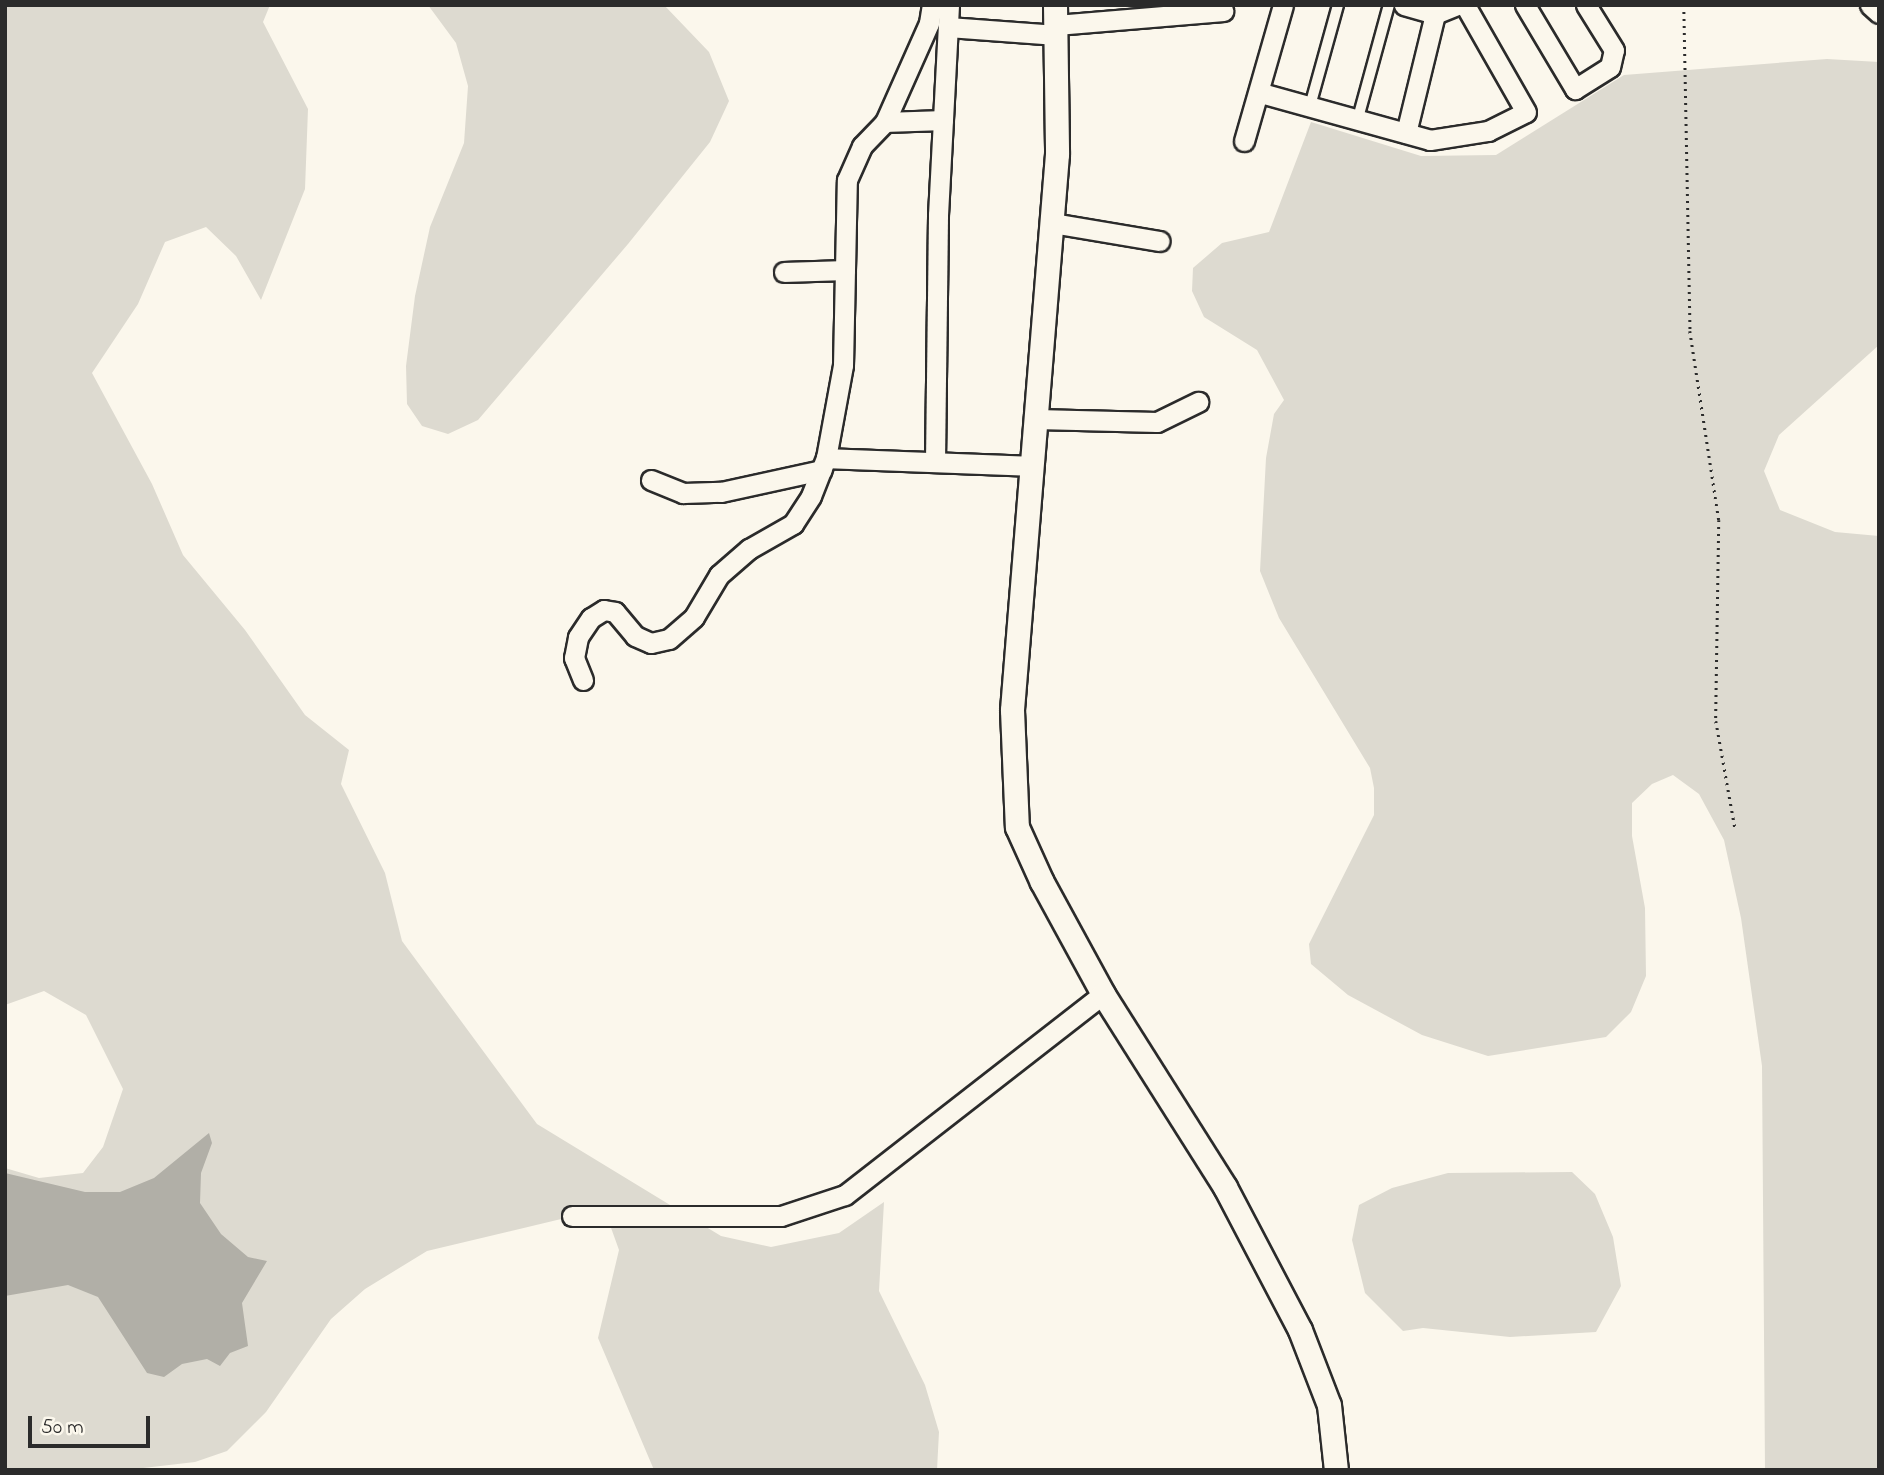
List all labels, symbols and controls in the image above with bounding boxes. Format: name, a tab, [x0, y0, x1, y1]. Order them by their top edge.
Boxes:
scale bar	[32, 1402, 154, 1446]
text: 50 m	[41, 1413, 84, 1443]

